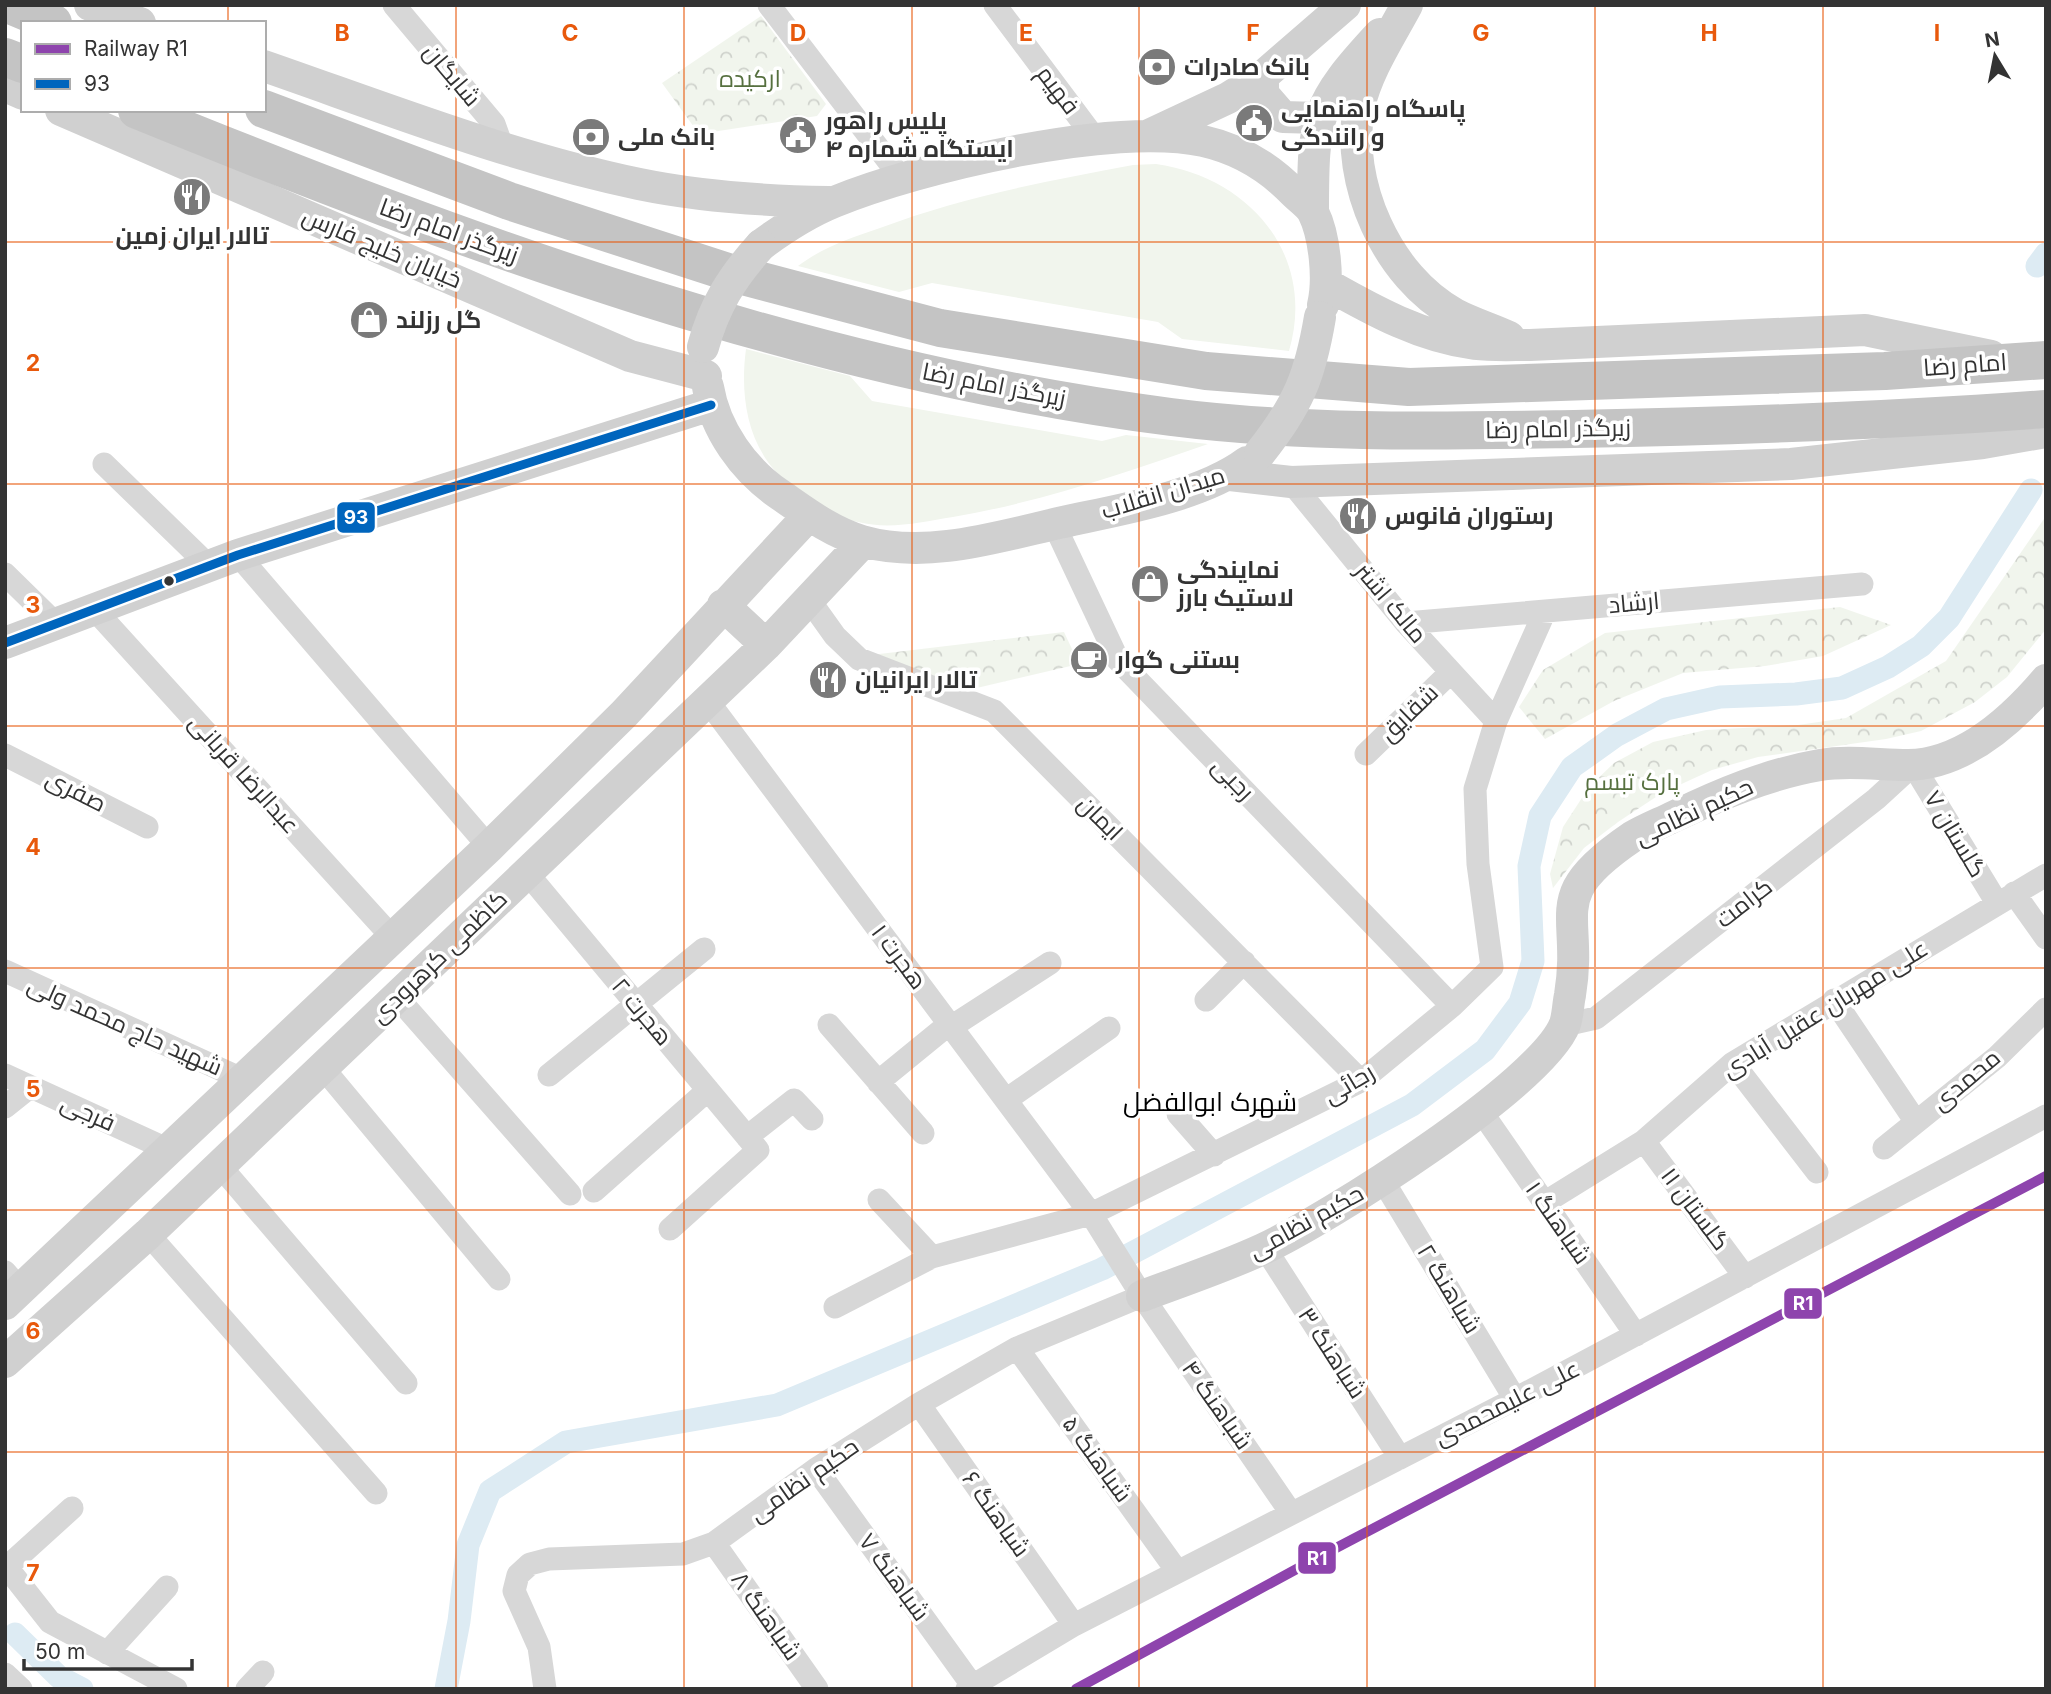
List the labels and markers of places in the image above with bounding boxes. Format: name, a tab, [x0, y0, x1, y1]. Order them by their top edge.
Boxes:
bank icon: بانک صادرات	[1136, 46, 1178, 88]
place label: بانک صادرات	[1184, 52, 1310, 81]
place label: پاسگاه راهنمایی و رانندگی	[1281, 94, 1466, 151]
public building icon: پاسگاه راهنمایی و رانندگی	[1233, 102, 1275, 144]
place label: پلیس راهور ایستگاه شماره ۴	[824, 106, 1014, 163]
public building icon: پلیس راهور ایستگاه شماره ۴	[777, 114, 819, 156]
bank icon: بانک ملی	[570, 116, 612, 158]
place label: بانک ملی	[618, 122, 715, 151]
restaurant icon: تالار ایران زمین	[171, 176, 213, 218]
place label: تالار ایران زمین	[115, 221, 270, 250]
shop icon: گل رزلند	[348, 299, 390, 341]
place label: گل رزلند	[396, 305, 481, 334]
restaurant icon: رستوران فانوس	[1337, 495, 1379, 537]
place label: رستوران فانوس	[1385, 501, 1554, 530]
place label: نمایندگی لاستیک بارز	[1176, 555, 1294, 612]
shop icon: نمایندگی لاستیک بارز	[1129, 563, 1171, 605]
unlabelled marker	[162, 574, 176, 588]
cafe icon: بستنی گوار	[1068, 639, 1110, 681]
place label: بستنی گوار	[1115, 645, 1240, 674]
restaurant icon: تالار ایرانیان	[807, 659, 849, 701]
place label: تالار ایرانیان	[855, 665, 978, 694]

